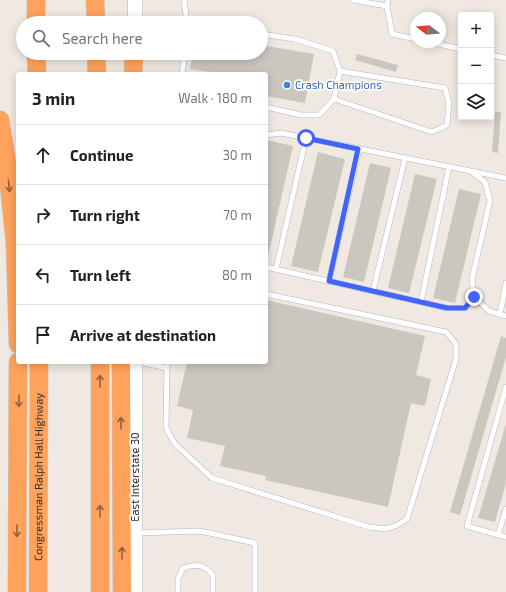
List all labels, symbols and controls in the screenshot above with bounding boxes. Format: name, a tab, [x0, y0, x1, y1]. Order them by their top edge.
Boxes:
north arrow	[410, 12, 446, 48]
map controls	[458, 12, 494, 120]
button: +	[458, 12, 494, 48]
search box	[16, 16, 268, 60]
icon: search	[30, 27, 52, 49]
text: Search here	[62, 29, 143, 47]
button: −	[458, 48, 494, 84]
place label: Crash Champions	[295, 78, 382, 91]
marker: Crash Champions	[282, 80, 292, 90]
button: layers	[458, 84, 494, 120]
text: 3 min	[32, 88, 75, 108]
text: Walk · 180 m	[178, 90, 252, 106]
route start	[297, 129, 315, 147]
icon: ahead	[32, 144, 54, 166]
text: Continue	[70, 146, 133, 164]
text: 30 m	[223, 147, 252, 163]
one-way arrow	[5, 179, 13, 192]
icon: right	[32, 204, 54, 226]
text: Turn right	[70, 206, 140, 224]
text: 70 m	[223, 207, 252, 223]
icon: left	[32, 264, 54, 286]
text: Turn left	[70, 266, 131, 284]
text: 80 m	[222, 267, 252, 283]
route end	[465, 288, 483, 306]
icon: arrive	[32, 324, 54, 346]
text: Arrive at destination	[70, 326, 216, 344]
one-way arrow	[96, 375, 104, 388]
street label: Congressman Ralph Hall Highway	[31, 393, 45, 561]
one-way arrow	[15, 394, 23, 407]
one-way arrow	[117, 417, 125, 430]
street label: East Interstate 30	[128, 432, 141, 522]
one-way arrow	[96, 505, 104, 518]
one-way arrow	[13, 524, 21, 537]
one-way arrow	[118, 547, 126, 560]

